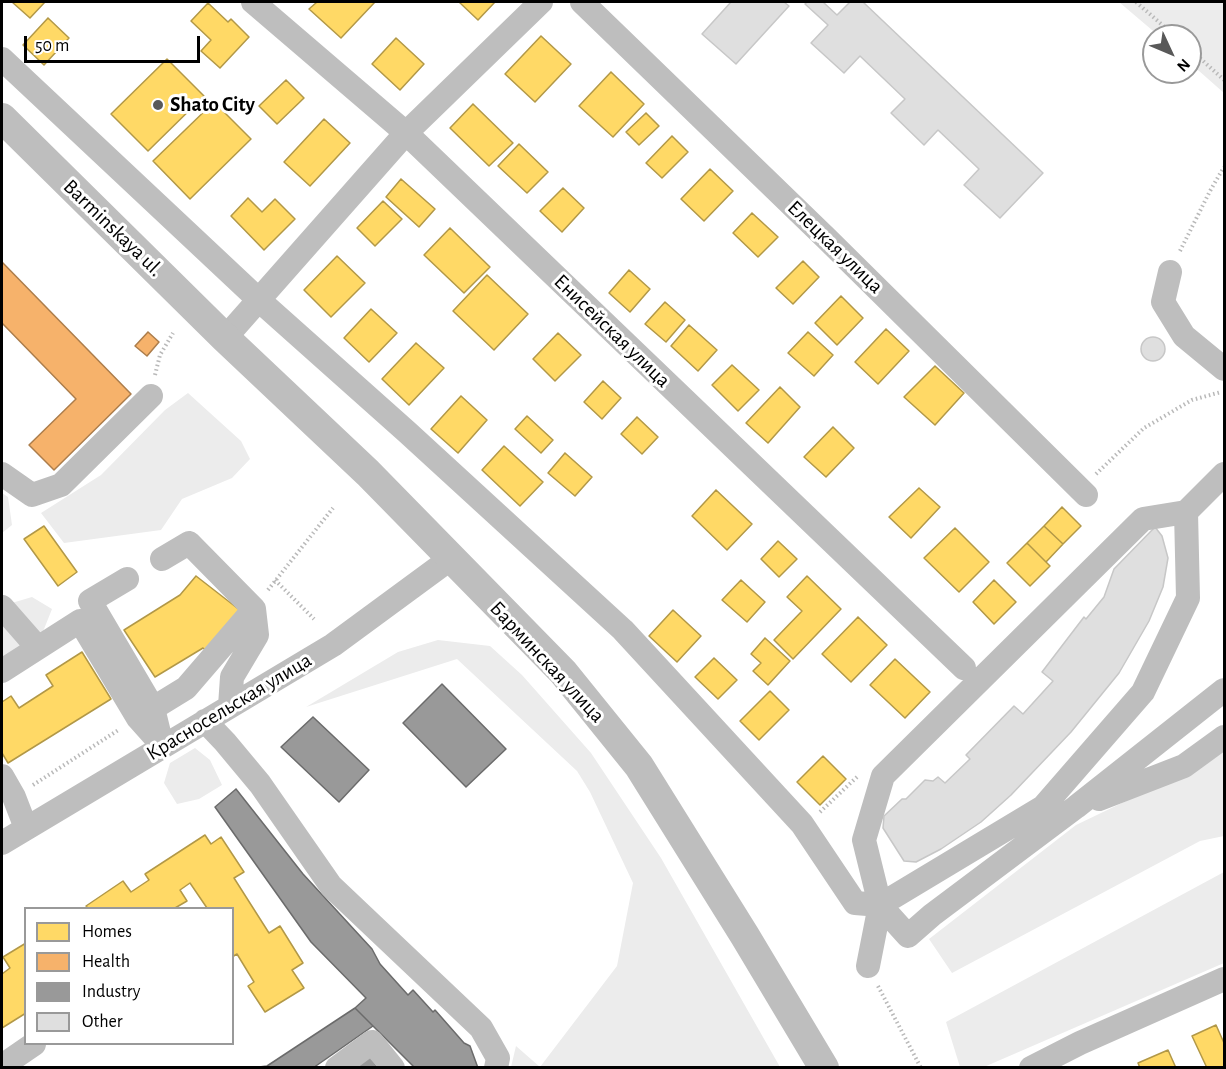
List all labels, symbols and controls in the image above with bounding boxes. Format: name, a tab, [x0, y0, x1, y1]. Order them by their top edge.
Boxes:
scale bar	[27, 24, 202, 62]
north arrow	[1142, 24, 1202, 84]
text: 50 m	[35, 37, 69, 55]
text: N	[1174, 56, 1193, 75]
place label: Shato City	[170, 92, 255, 118]
marker: Shato City	[151, 98, 165, 112]
street label: Barminskaya ul.	[58, 174, 168, 282]
street label: Елецкая улица	[782, 195, 888, 299]
street label: Енисейская улица	[548, 269, 676, 393]
street label: Барминская улица	[484, 596, 610, 728]
street label: Красносельская улица	[142, 648, 316, 766]
legend	[24, 907, 234, 1045]
text: Homes	[82, 923, 132, 941]
text: Health	[82, 953, 130, 971]
text: Industry	[82, 983, 141, 1001]
text: Other	[82, 1013, 123, 1031]

